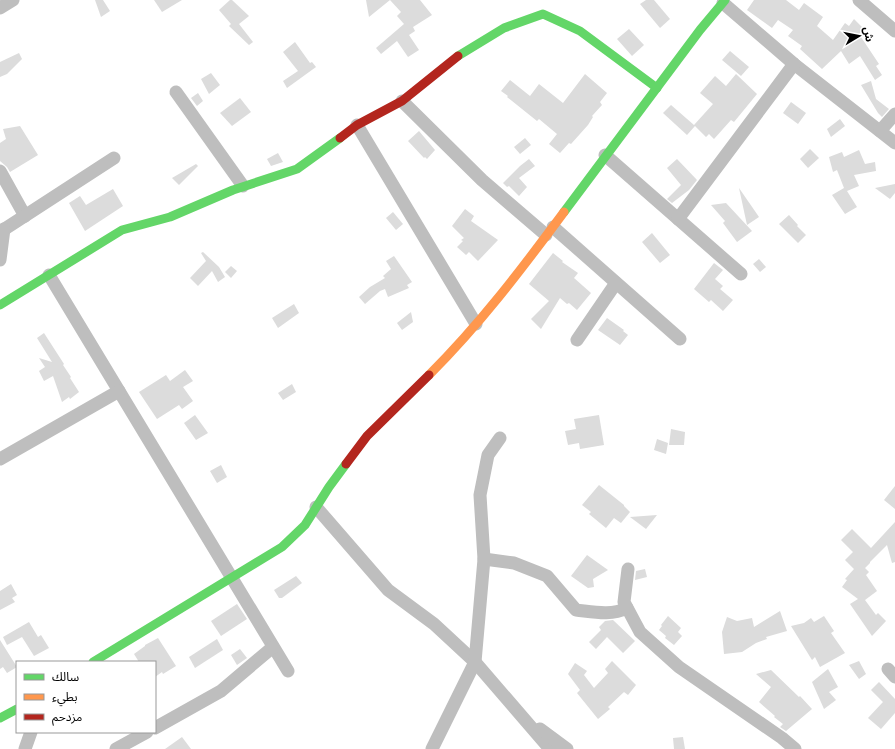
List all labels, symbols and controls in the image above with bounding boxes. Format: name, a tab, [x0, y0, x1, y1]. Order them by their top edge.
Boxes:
north arrow	[839, 16, 879, 56]
text: ش	[860, 26, 877, 43]
legend	[16, 661, 156, 733]
text: سالك	[52, 669, 79, 686]
text: بطيء	[52, 689, 78, 707]
text: مزدحم	[52, 709, 82, 726]

